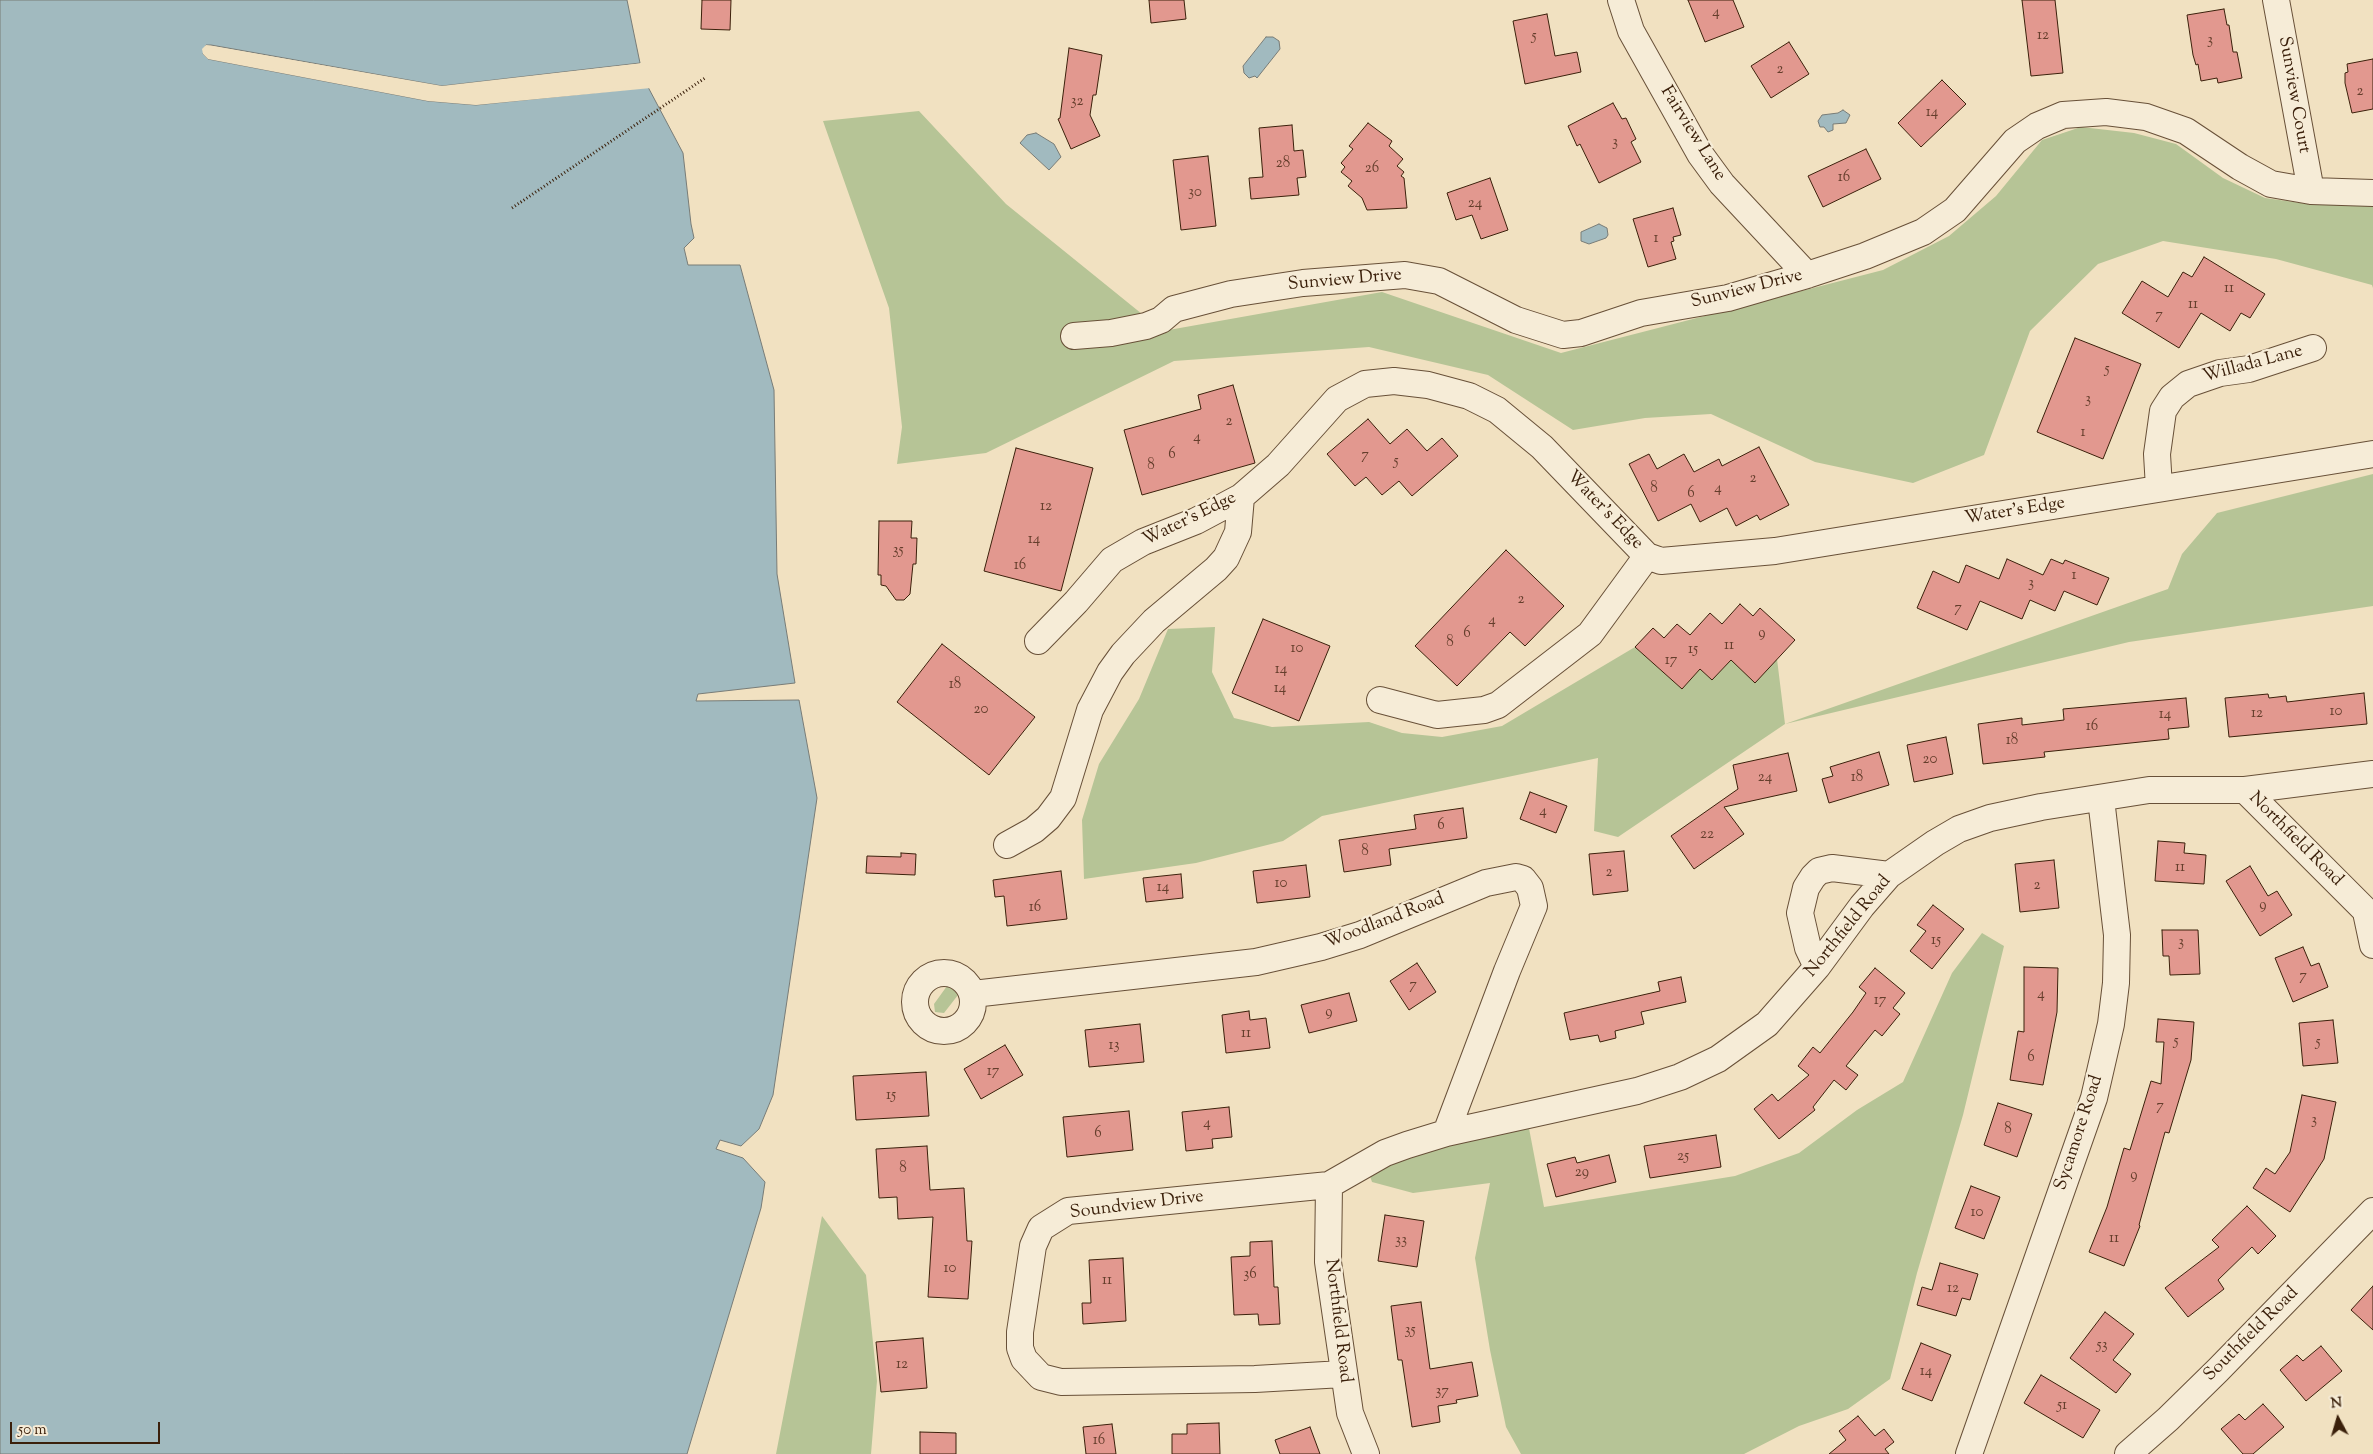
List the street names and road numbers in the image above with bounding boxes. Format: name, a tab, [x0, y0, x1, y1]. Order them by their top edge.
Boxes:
street label: Sunview Court	[2272, 35, 2314, 155]
street label: Fairview Lane	[1654, 83, 1730, 185]
street label: Sunview Drive	[1287, 265, 1403, 297]
street label: Sunview Drive	[1689, 266, 1805, 314]
street label: Willada Lane	[2201, 341, 2305, 389]
street label: Water's Edge	[1561, 467, 1647, 555]
street label: Water's Edge	[1140, 488, 1240, 552]
street label: Water's Edge	[1963, 493, 2067, 531]
street label: Northfield Road	[2243, 788, 2347, 892]
street label: Northfield Road	[1801, 872, 1897, 982]
street label: Woodland Road	[1322, 889, 1448, 955]
street label: Sycamore Road	[2051, 1073, 2109, 1193]
street label: Soundview Drive	[1069, 1187, 1205, 1225]
street label: Northfield Road	[1319, 1258, 1355, 1384]
street label: Southfield Road	[2200, 1283, 2304, 1387]

